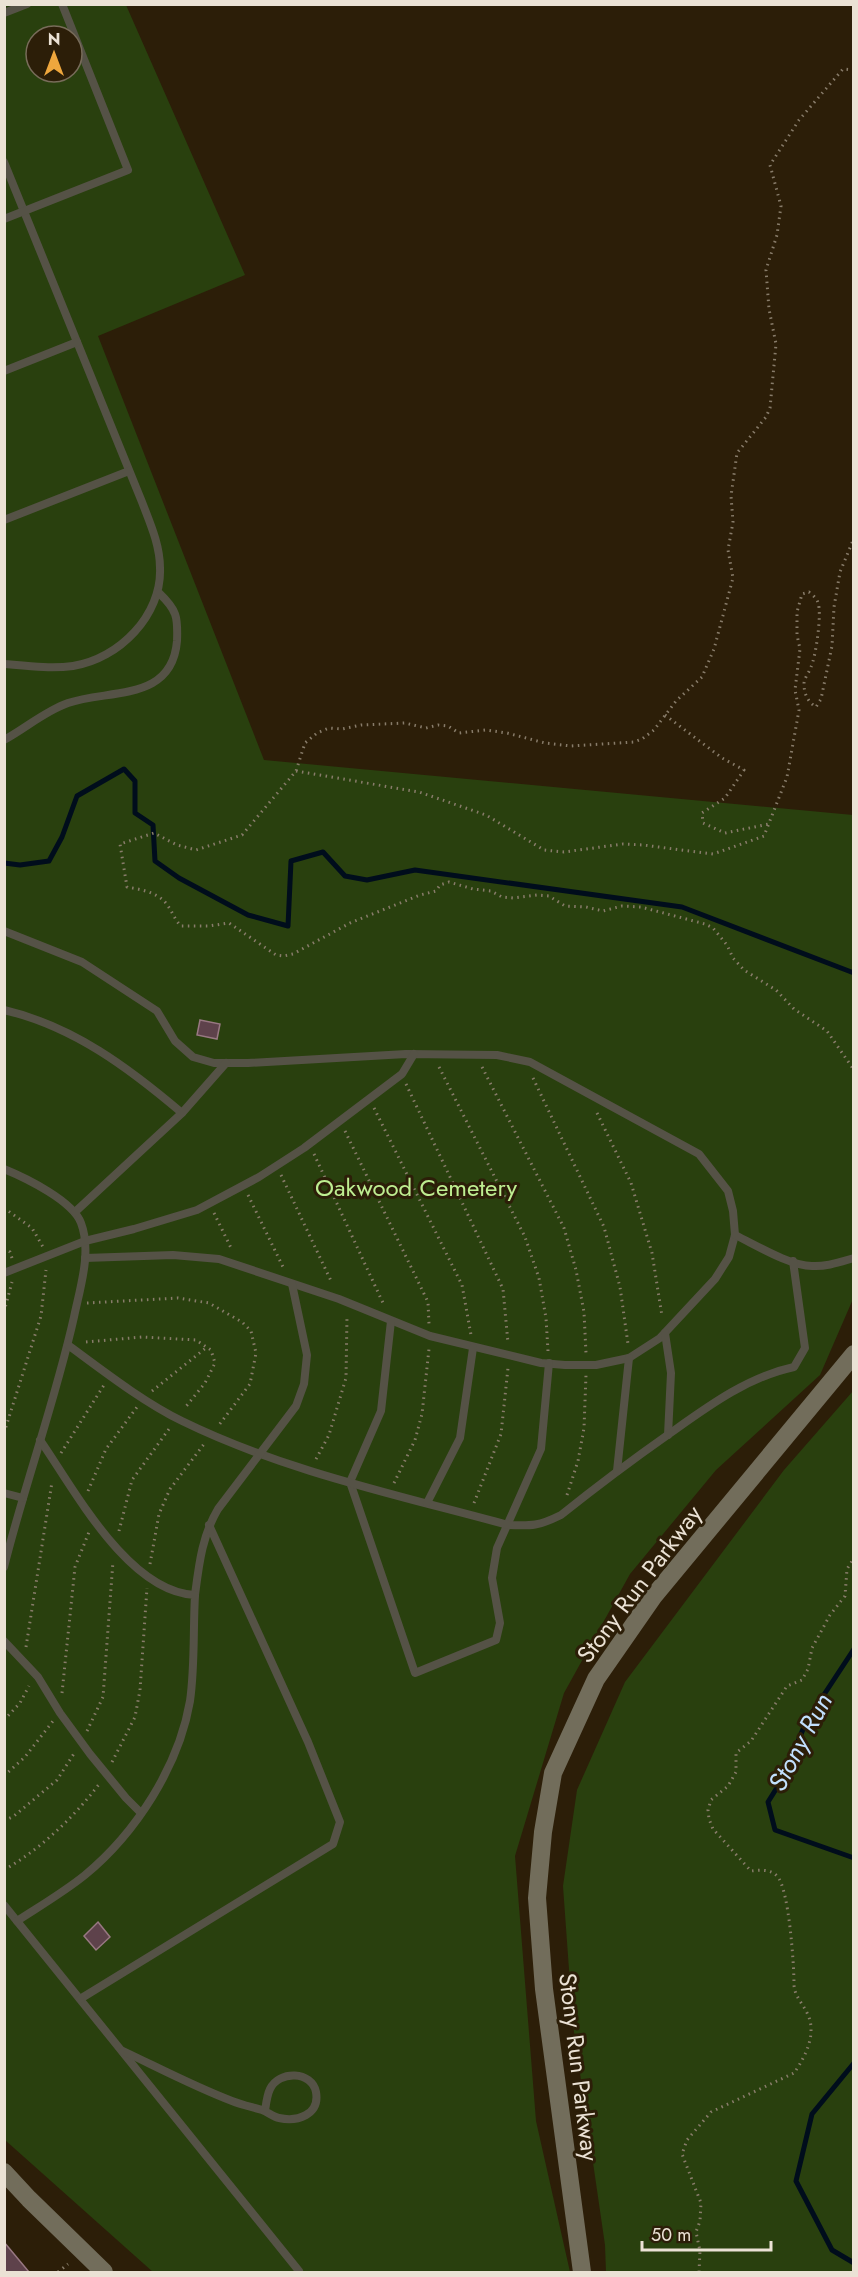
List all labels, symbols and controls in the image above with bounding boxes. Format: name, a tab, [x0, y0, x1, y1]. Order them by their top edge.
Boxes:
north arrow	[24, 24, 84, 84]
text: N	[48, 28, 60, 51]
park label: Oakwood Cemetery	[315, 1170, 517, 1205]
street label: Stony Run Parkway	[568, 1497, 710, 1670]
water label: Stony Run	[758, 1686, 842, 1798]
street label: Stony Run Parkway	[550, 1971, 608, 2164]
scale bar	[642, 2214, 771, 2252]
text: 50 m	[651, 2222, 691, 2248]

